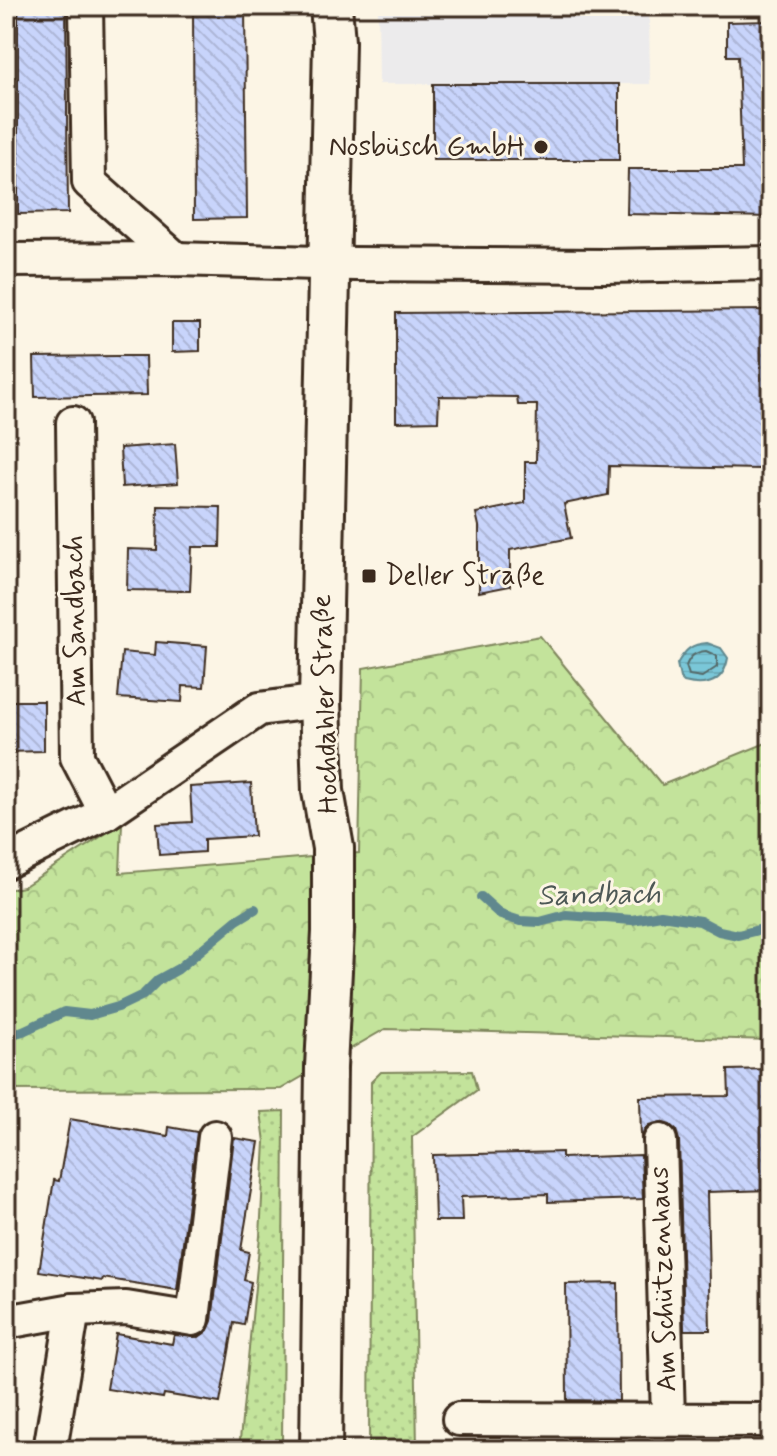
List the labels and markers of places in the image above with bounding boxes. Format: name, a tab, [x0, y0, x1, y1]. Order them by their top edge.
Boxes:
place label: Nosbüsch GmbH	[329, 129, 525, 166]
marker: Nosbüsch GmbH	[532, 138, 550, 156]
place label: Deller Straße	[385, 558, 545, 595]
marker: Deller Straße	[360, 567, 378, 585]

